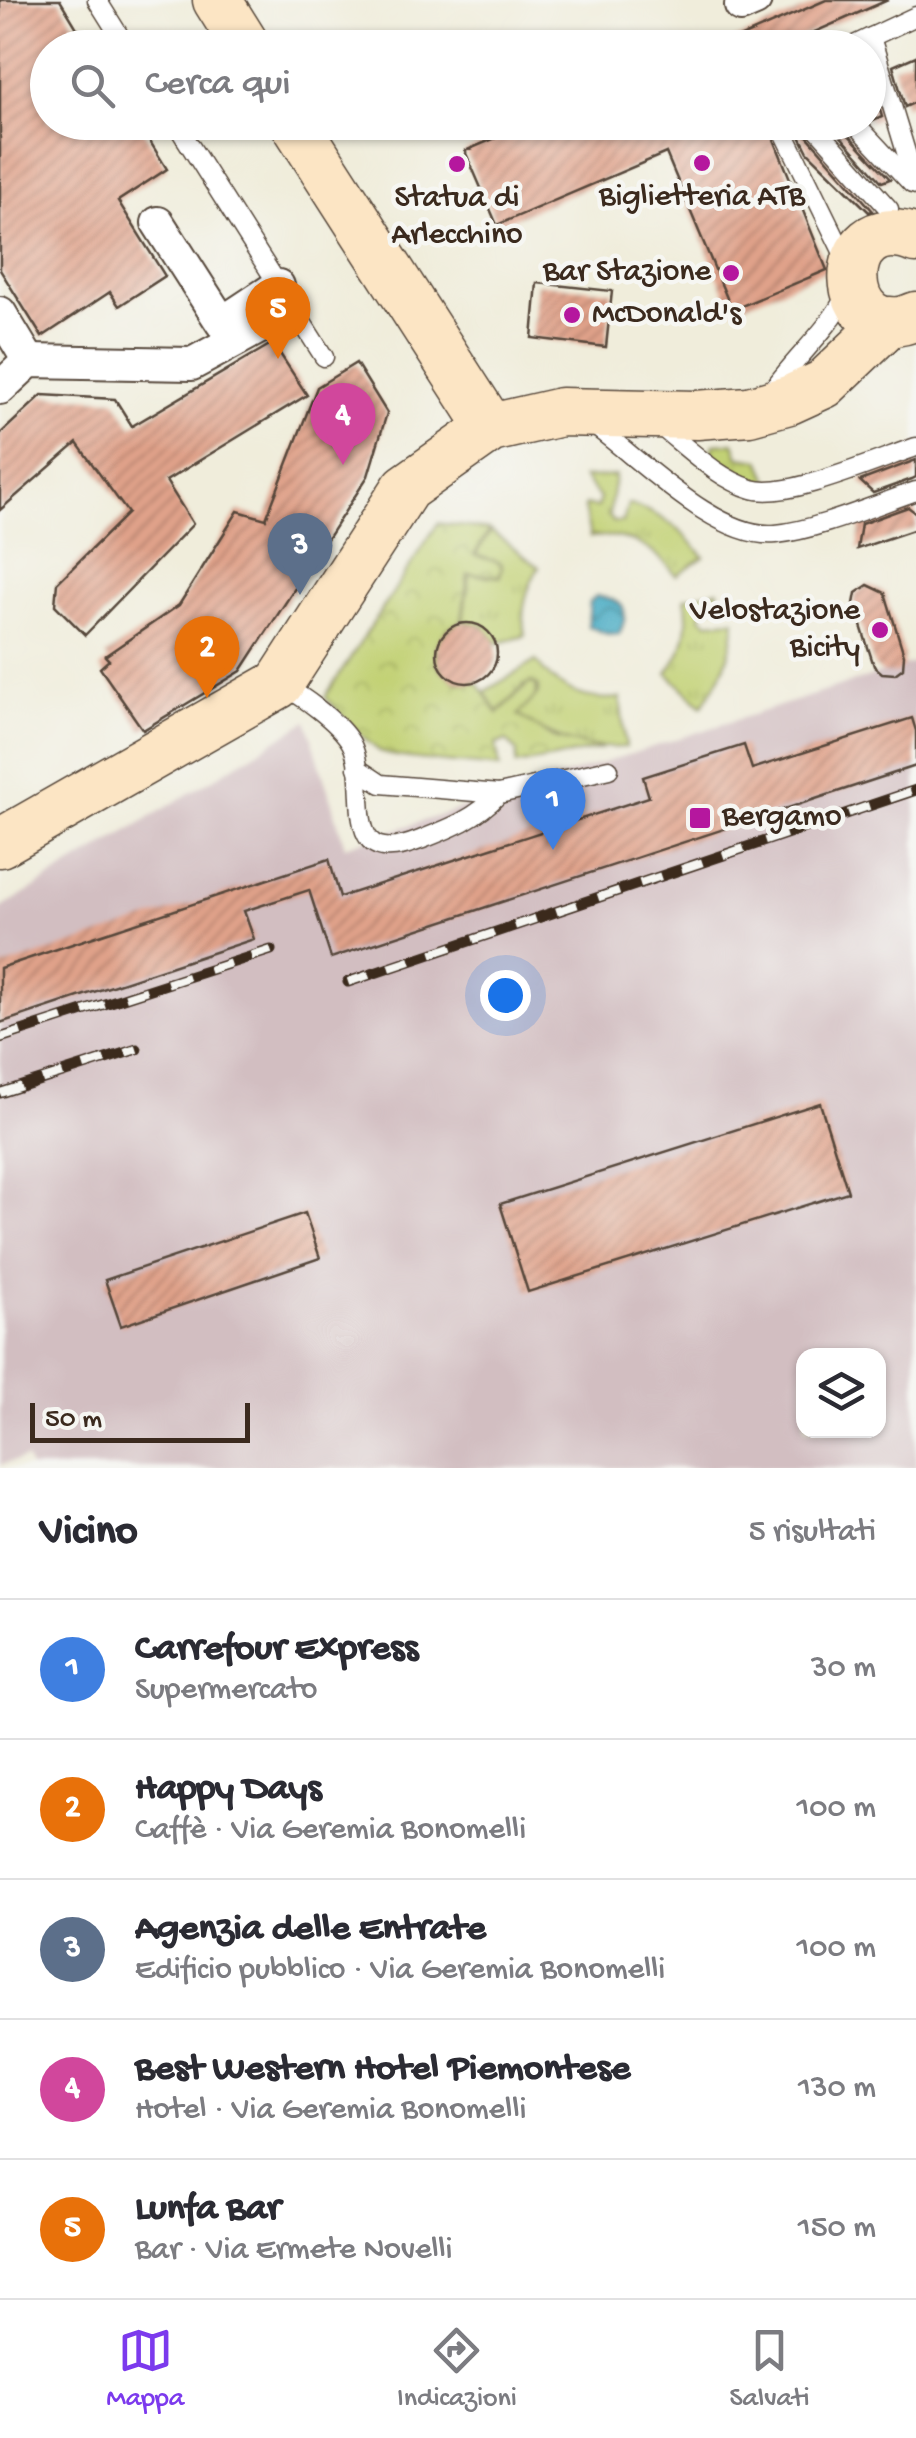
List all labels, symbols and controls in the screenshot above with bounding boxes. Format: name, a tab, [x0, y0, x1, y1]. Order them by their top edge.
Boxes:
search box	[30, 30, 886, 140]
icon: search	[65, 58, 120, 113]
text: Cerca qui	[145, 63, 290, 107]
marker: Biglietteria ATB	[691, 152, 713, 174]
marker: Statua di Arlecchino	[446, 153, 468, 175]
place label: Biglietteria ATB	[598, 179, 806, 217]
place label: Statua di Arlecchino	[391, 180, 523, 255]
place label: Bar Stazione	[542, 254, 711, 292]
marker: Bar Stazione	[720, 262, 742, 284]
pin: 5	[246, 276, 310, 359]
place label: McDonald's	[592, 296, 742, 334]
marker: McDonald's	[561, 304, 583, 326]
pin: 4	[310, 382, 376, 465]
pin: 3	[268, 512, 332, 595]
place label: Velostazione Bicity	[689, 593, 860, 668]
pin: 2	[174, 616, 240, 698]
marker: Velostazione Bicity	[869, 619, 891, 641]
pin: 1	[520, 768, 586, 850]
place label: Bergamo	[721, 799, 842, 837]
marker: Bergamo	[687, 805, 713, 831]
your location	[480, 970, 531, 1021]
map controls	[796, 1348, 886, 1438]
button: layers	[796, 1348, 886, 1438]
scale bar	[30, 1398, 250, 1442]
text: 50 m	[45, 1404, 102, 1437]
text: Vicino	[40, 1509, 138, 1558]
text: 5 risultati	[749, 1514, 876, 1552]
text: Carrefour Express	[135, 1628, 418, 1672]
text: 1	[66, 1650, 79, 1688]
text: 30 m	[811, 1650, 876, 1688]
text: Supermercato	[135, 1672, 317, 1710]
text: Happy Days	[135, 1768, 321, 1812]
text: 2	[65, 1790, 80, 1828]
text: 100 m	[796, 1790, 876, 1828]
text: Caffè · Via Geremia Bonomelli	[135, 1812, 526, 1850]
text: Agenzia delle Entrate	[135, 1908, 486, 1952]
text: 3	[64, 1930, 81, 1968]
text: 100 m	[796, 1930, 876, 1968]
text: Edificio pubblico · Via Geremia Bonomelli	[135, 1952, 665, 1990]
text: Best Western Hotel Piemontese	[135, 2048, 630, 2092]
text: 4	[65, 2070, 80, 2108]
text: 130 m	[798, 2070, 876, 2108]
text: Hotel · Via Geremia Bonomelli	[135, 2092, 526, 2130]
text: Lunfa Bar	[135, 2188, 281, 2232]
text: 5	[64, 2210, 81, 2248]
text: 150 m	[798, 2210, 876, 2248]
text: Bar · Via Ermete Novelli	[135, 2232, 453, 2270]
tab: Mappa	[106, 2323, 184, 2416]
tab: Indicazioni	[397, 2323, 517, 2416]
tab: Salvati	[730, 2323, 810, 2416]

